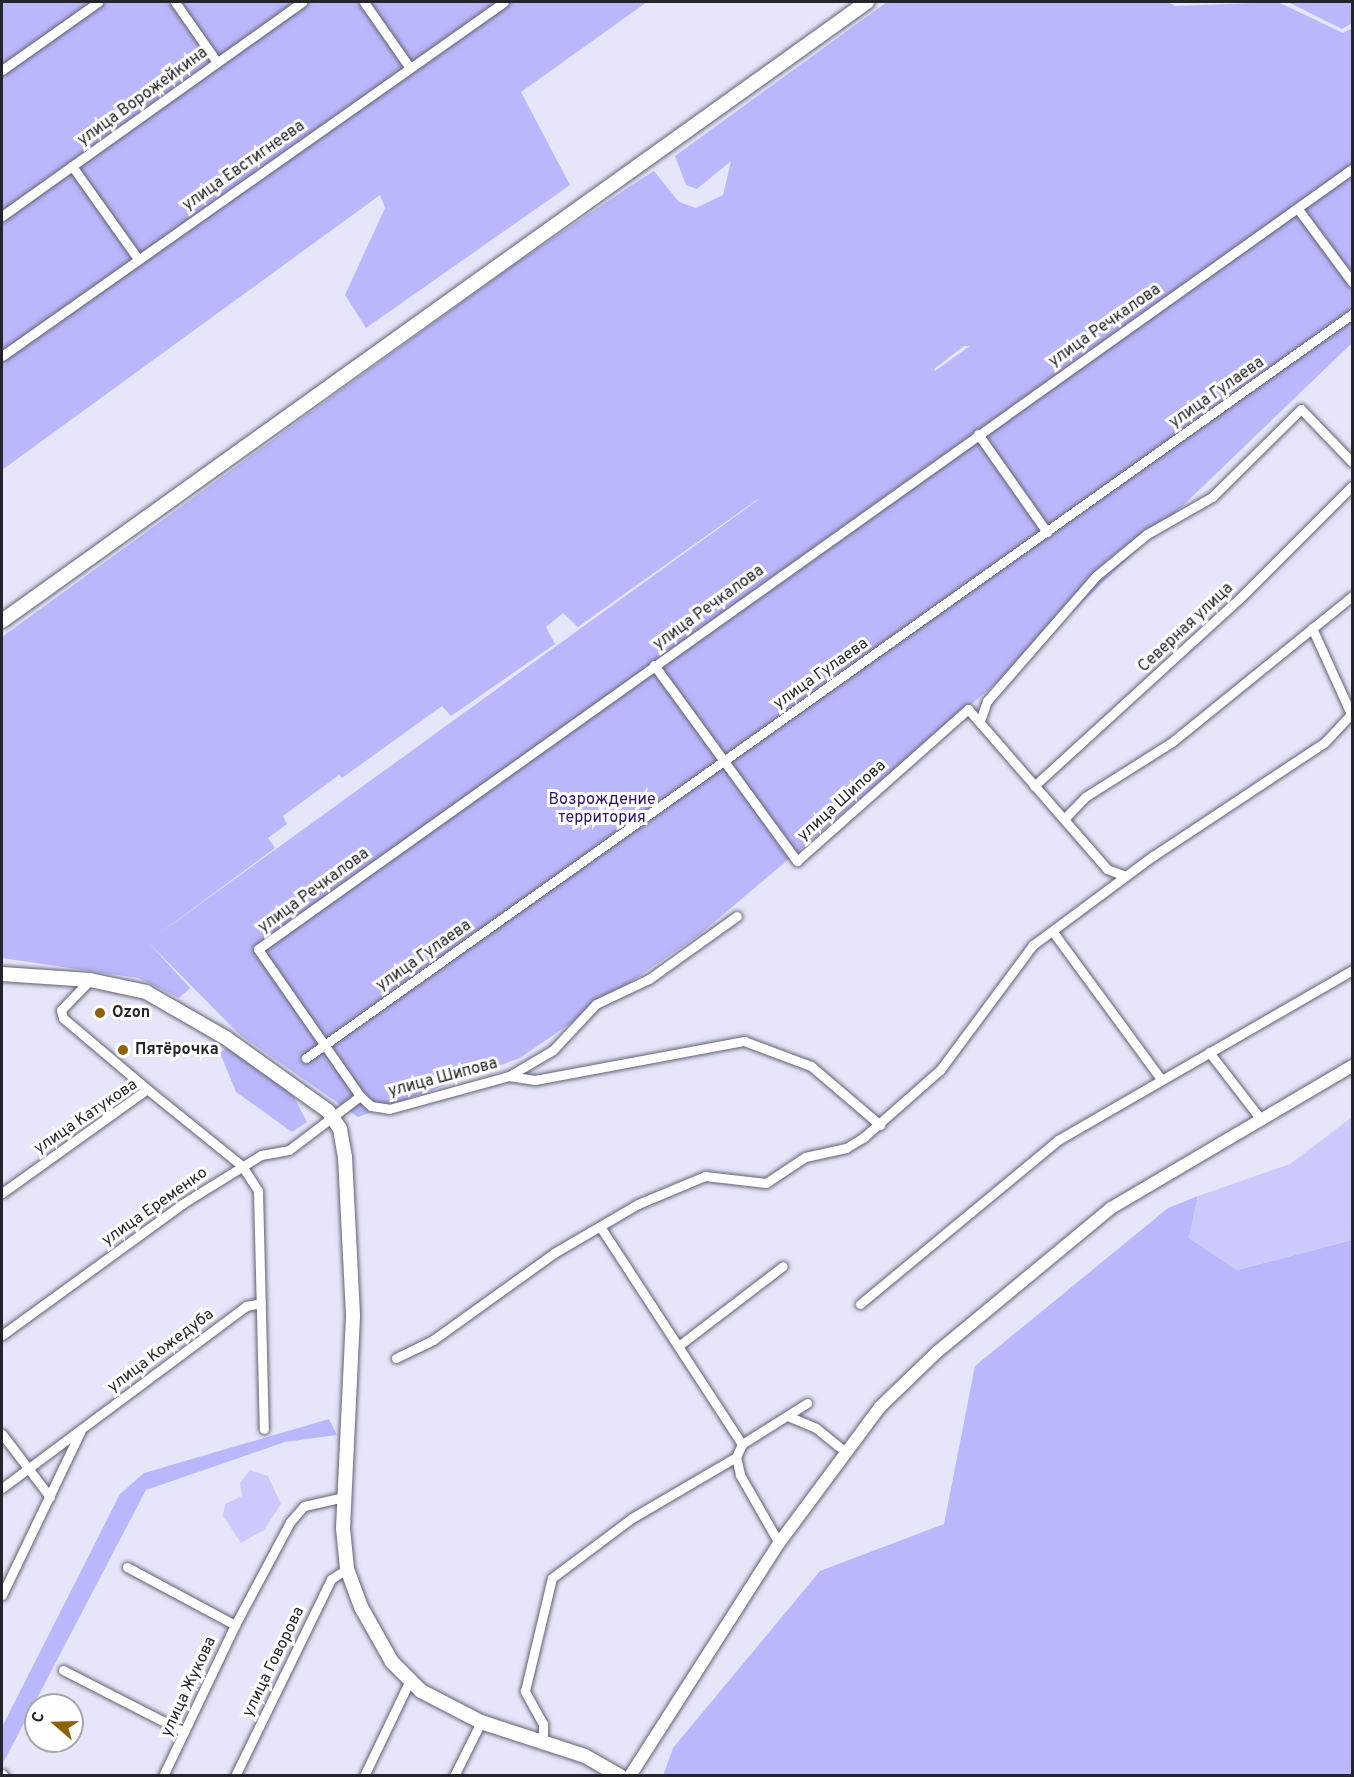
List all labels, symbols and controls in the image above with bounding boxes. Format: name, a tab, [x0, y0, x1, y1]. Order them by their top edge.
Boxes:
street label: улица Ворожейкина	[74, 43, 212, 151]
street label: улица Евстигнеева	[179, 117, 309, 215]
street label: улица Речкалова	[1045, 280, 1165, 372]
street label: улица Гулаева	[1166, 353, 1268, 433]
street label: улица Речкалова	[650, 561, 768, 655]
street label: Северная улица	[1135, 579, 1237, 677]
street label: улица Гулаева	[770, 634, 872, 714]
street label: улица Шипова	[794, 756, 890, 846]
park label: Возрождение территория	[548, 790, 656, 828]
street label: улица Речкалова	[255, 844, 373, 938]
street label: улица Гулаева	[373, 916, 475, 996]
place label: Ozon	[112, 1003, 150, 1023]
marker: Ozon	[93, 1006, 107, 1020]
place label: Пятёрочка	[135, 1040, 219, 1060]
marker: Пятёрочка	[116, 1043, 130, 1057]
street label: улица Шипова	[386, 1054, 500, 1102]
street label: улица Катукова	[31, 1075, 141, 1159]
street label: улица Еременко	[99, 1164, 211, 1250]
street label: улица Кожедуба	[104, 1305, 218, 1397]
street label: улица Говорова	[239, 1604, 309, 1720]
street label: улица Жукова	[157, 1634, 221, 1740]
north arrow	[24, 1693, 84, 1753]
text: С	[28, 1709, 50, 1726]

